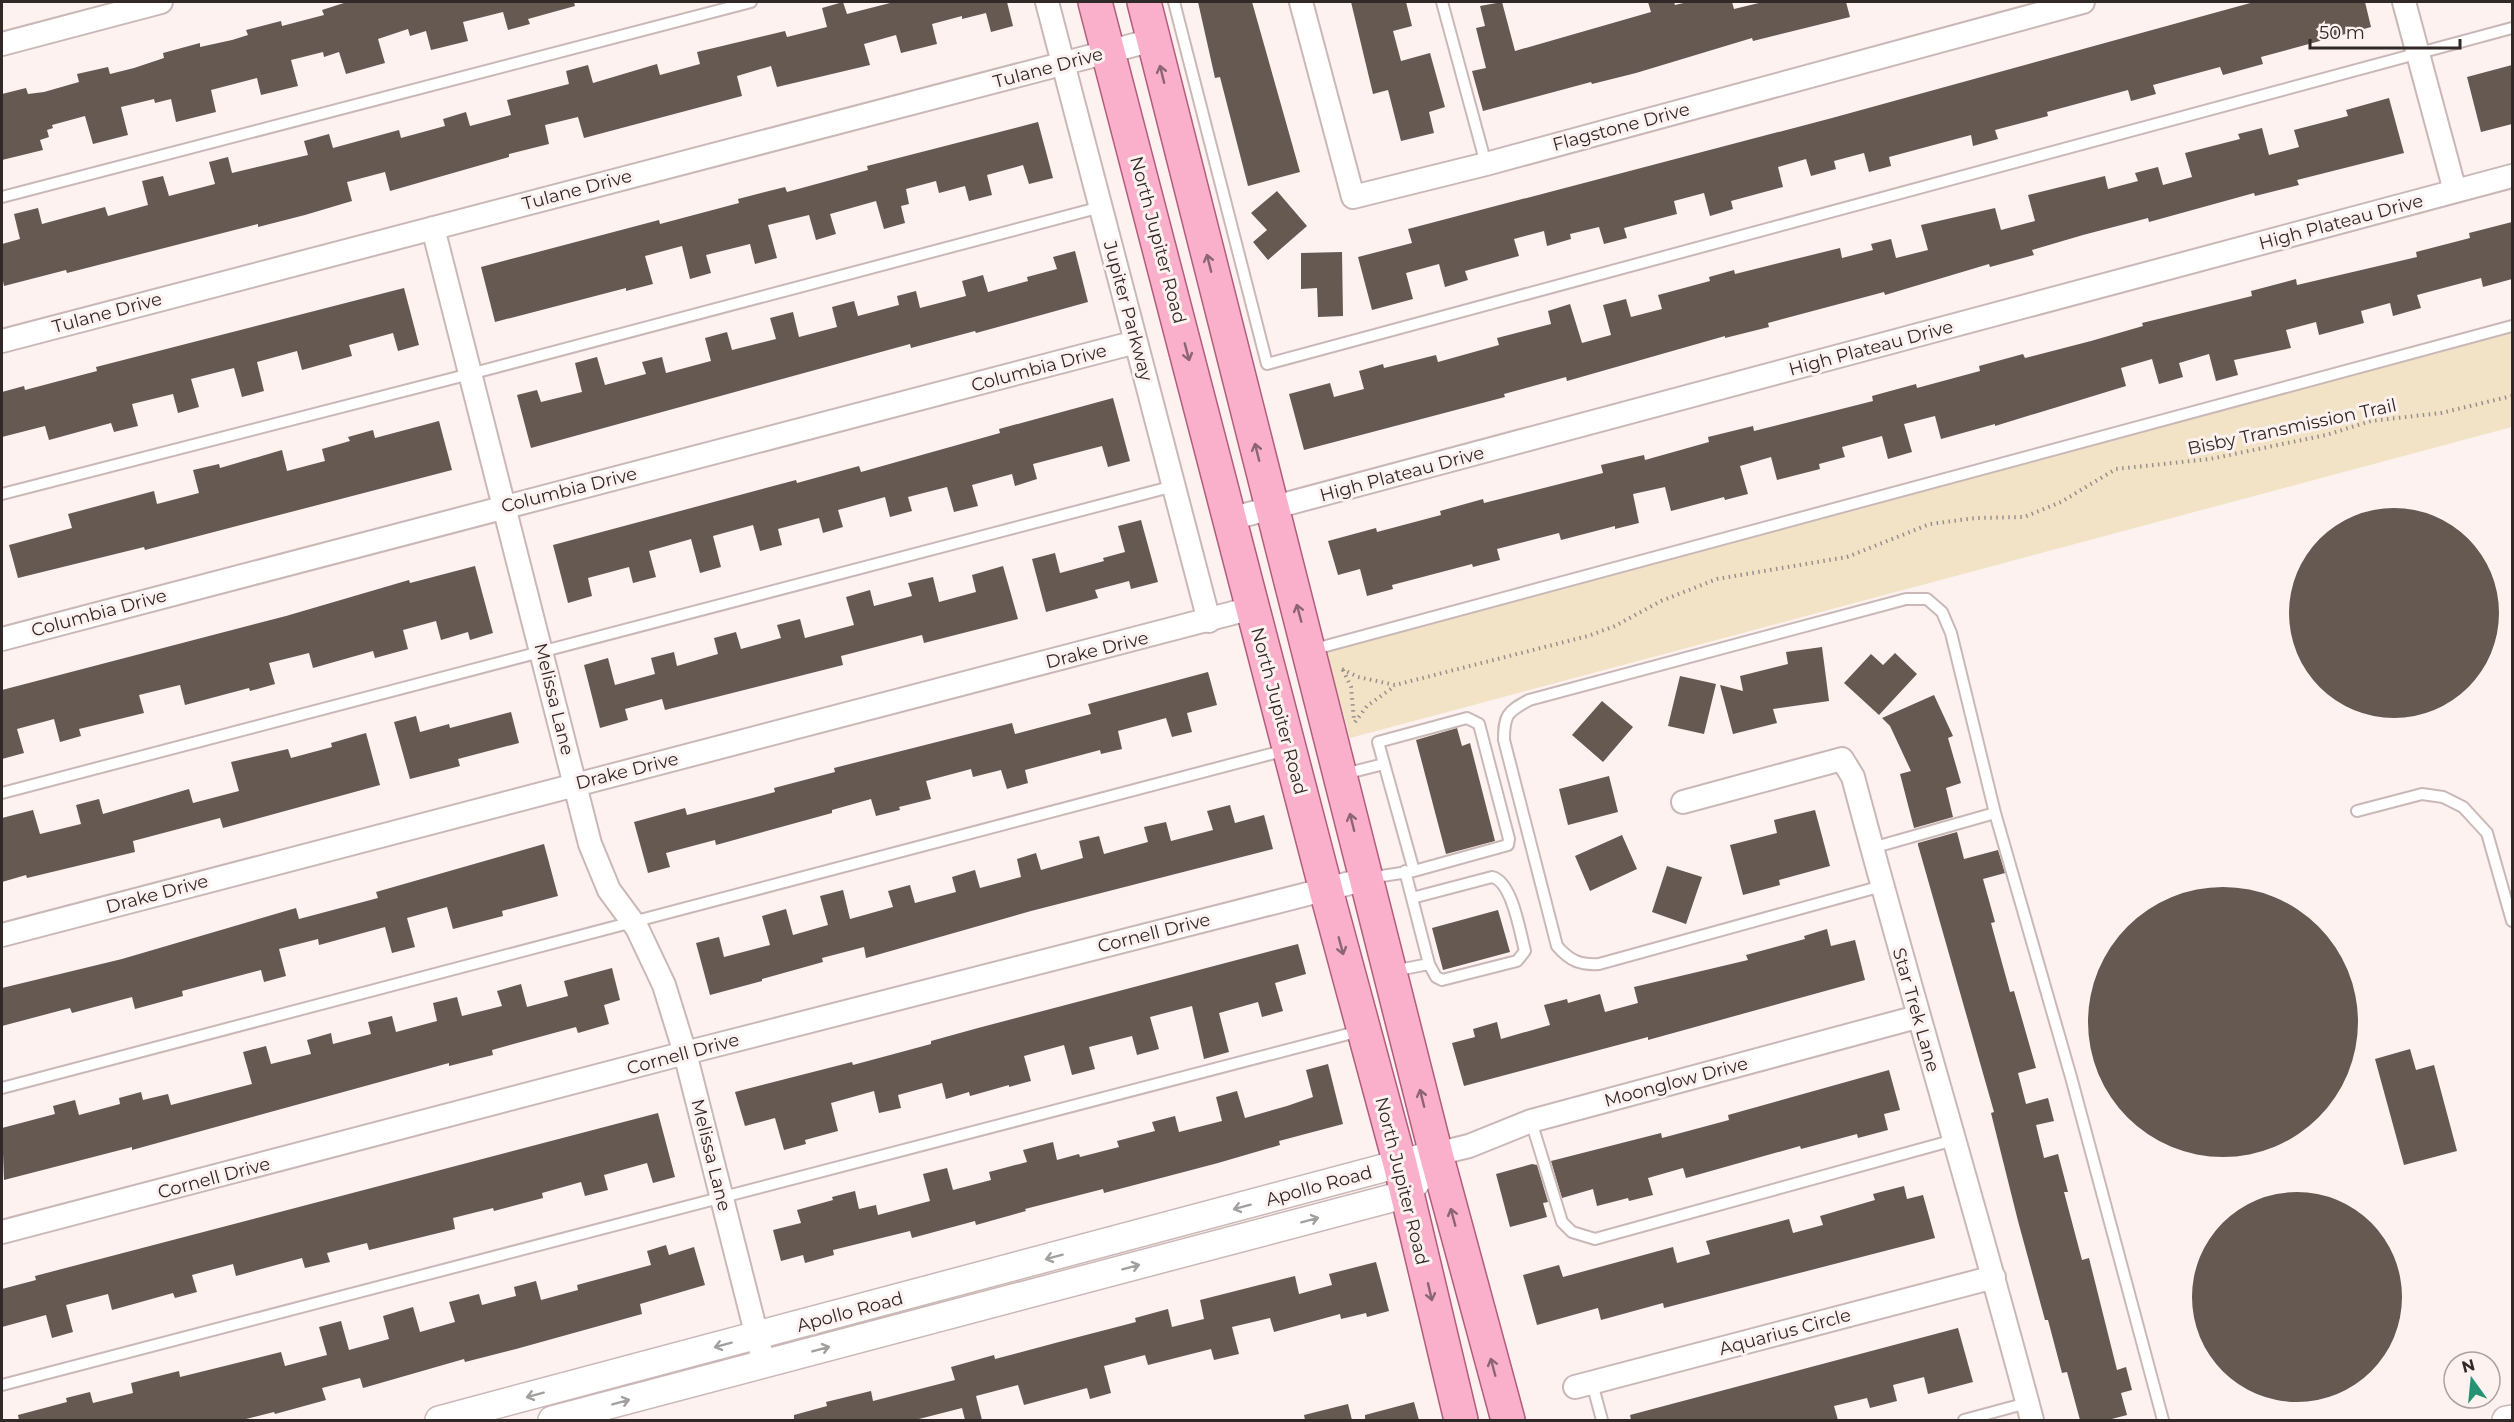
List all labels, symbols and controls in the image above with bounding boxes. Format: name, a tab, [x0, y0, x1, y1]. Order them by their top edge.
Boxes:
scale bar	[2310, 12, 2460, 50]
text: 50 m	[2319, 22, 2365, 44]
street label: Tulane Drive	[991, 43, 1105, 93]
one-way arrow	[1155, 65, 1167, 84]
street label: Flagstone Drive	[1550, 98, 1692, 156]
street label: North Jupiter Road	[1125, 154, 1191, 326]
street label: Tulane Drive	[520, 165, 634, 215]
street label: High Plateau Drive	[2256, 189, 2426, 255]
street label: Jupiter Parkway	[1098, 238, 1157, 384]
one-way arrow	[1202, 254, 1214, 273]
street label: Tulane Drive	[50, 288, 164, 338]
street label: High Plateau Drive	[1786, 315, 1956, 381]
street label: Columbia Drive	[969, 339, 1109, 397]
one-way arrow	[1182, 342, 1194, 361]
street label: Bisby Transmission Trail	[2185, 394, 2399, 460]
street label: High Plateau Drive	[1317, 441, 1487, 507]
one-way arrow	[1251, 443, 1262, 462]
street label: Columbia Drive	[499, 462, 639, 518]
street label: Columbia Drive	[29, 584, 169, 642]
one-way arrow	[1293, 604, 1305, 623]
street label: North Jupiter Road	[1246, 625, 1312, 797]
street label: Drake Drive	[1043, 627, 1151, 673]
street label: Melissa Lane	[529, 641, 579, 758]
street label: Drake Drive	[573, 748, 681, 794]
one-way arrow	[1346, 813, 1358, 832]
street label: Drake Drive	[103, 870, 211, 918]
street label: Cornell Drive	[1095, 908, 1213, 958]
one-way arrow	[1335, 936, 1347, 955]
street label: Star Trek Lane	[1888, 945, 1944, 1075]
street label: Cornell Drive	[624, 1028, 742, 1080]
street label: Moonglow Drive	[1602, 1052, 1750, 1112]
one-way arrow	[1416, 1088, 1428, 1107]
street label: North Jupiter Road	[1370, 1095, 1434, 1267]
street label: Melissa Lane	[686, 1097, 736, 1214]
street label: Cornell Drive	[155, 1152, 273, 1204]
street label: Apollo Road	[1263, 1161, 1375, 1211]
one-way arrow	[1233, 1201, 1252, 1213]
one-way arrow	[1447, 1208, 1459, 1227]
one-way arrow	[1300, 1214, 1319, 1225]
one-way arrow	[1044, 1252, 1063, 1263]
one-way arrow	[1121, 1261, 1140, 1272]
one-way arrow	[1425, 1281, 1436, 1301]
street label: Apollo Road	[794, 1287, 906, 1337]
street label: Aquarius Circle	[1717, 1304, 1853, 1360]
one-way arrow	[714, 1340, 733, 1352]
one-way arrow	[811, 1343, 830, 1355]
north arrow	[2442, 1350, 2502, 1410]
text: N	[2460, 1355, 2477, 1377]
one-way arrow	[1487, 1358, 1499, 1377]
one-way arrow	[526, 1390, 545, 1402]
one-way arrow	[611, 1396, 630, 1408]

